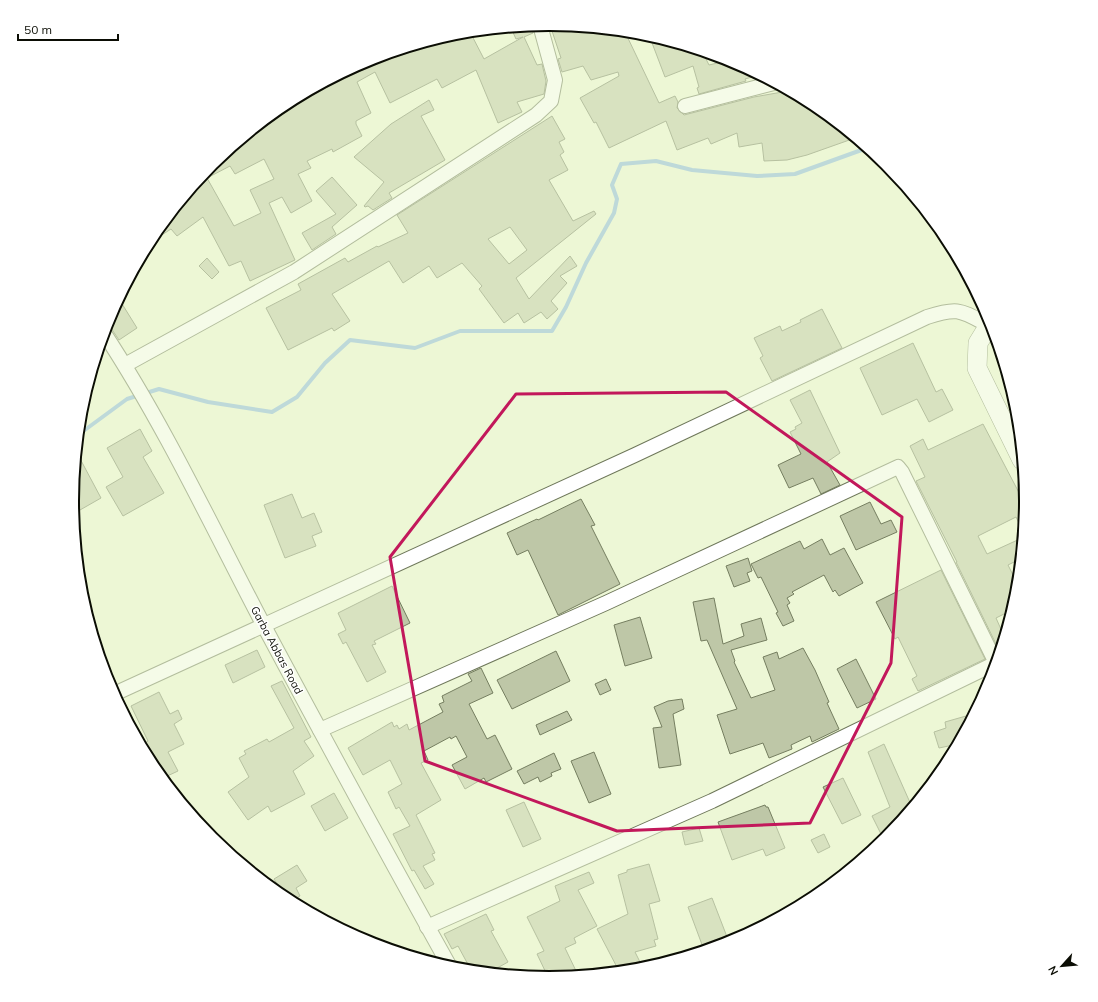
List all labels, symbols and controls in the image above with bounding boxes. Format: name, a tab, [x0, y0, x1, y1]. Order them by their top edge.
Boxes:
scale bar	[18, 16, 118, 42]
text: 50 m	[24, 22, 52, 37]
street label: Garba Abbas Road	[248, 603, 306, 697]
north arrow	[1042, 946, 1082, 986]
text: N	[1045, 964, 1061, 977]

